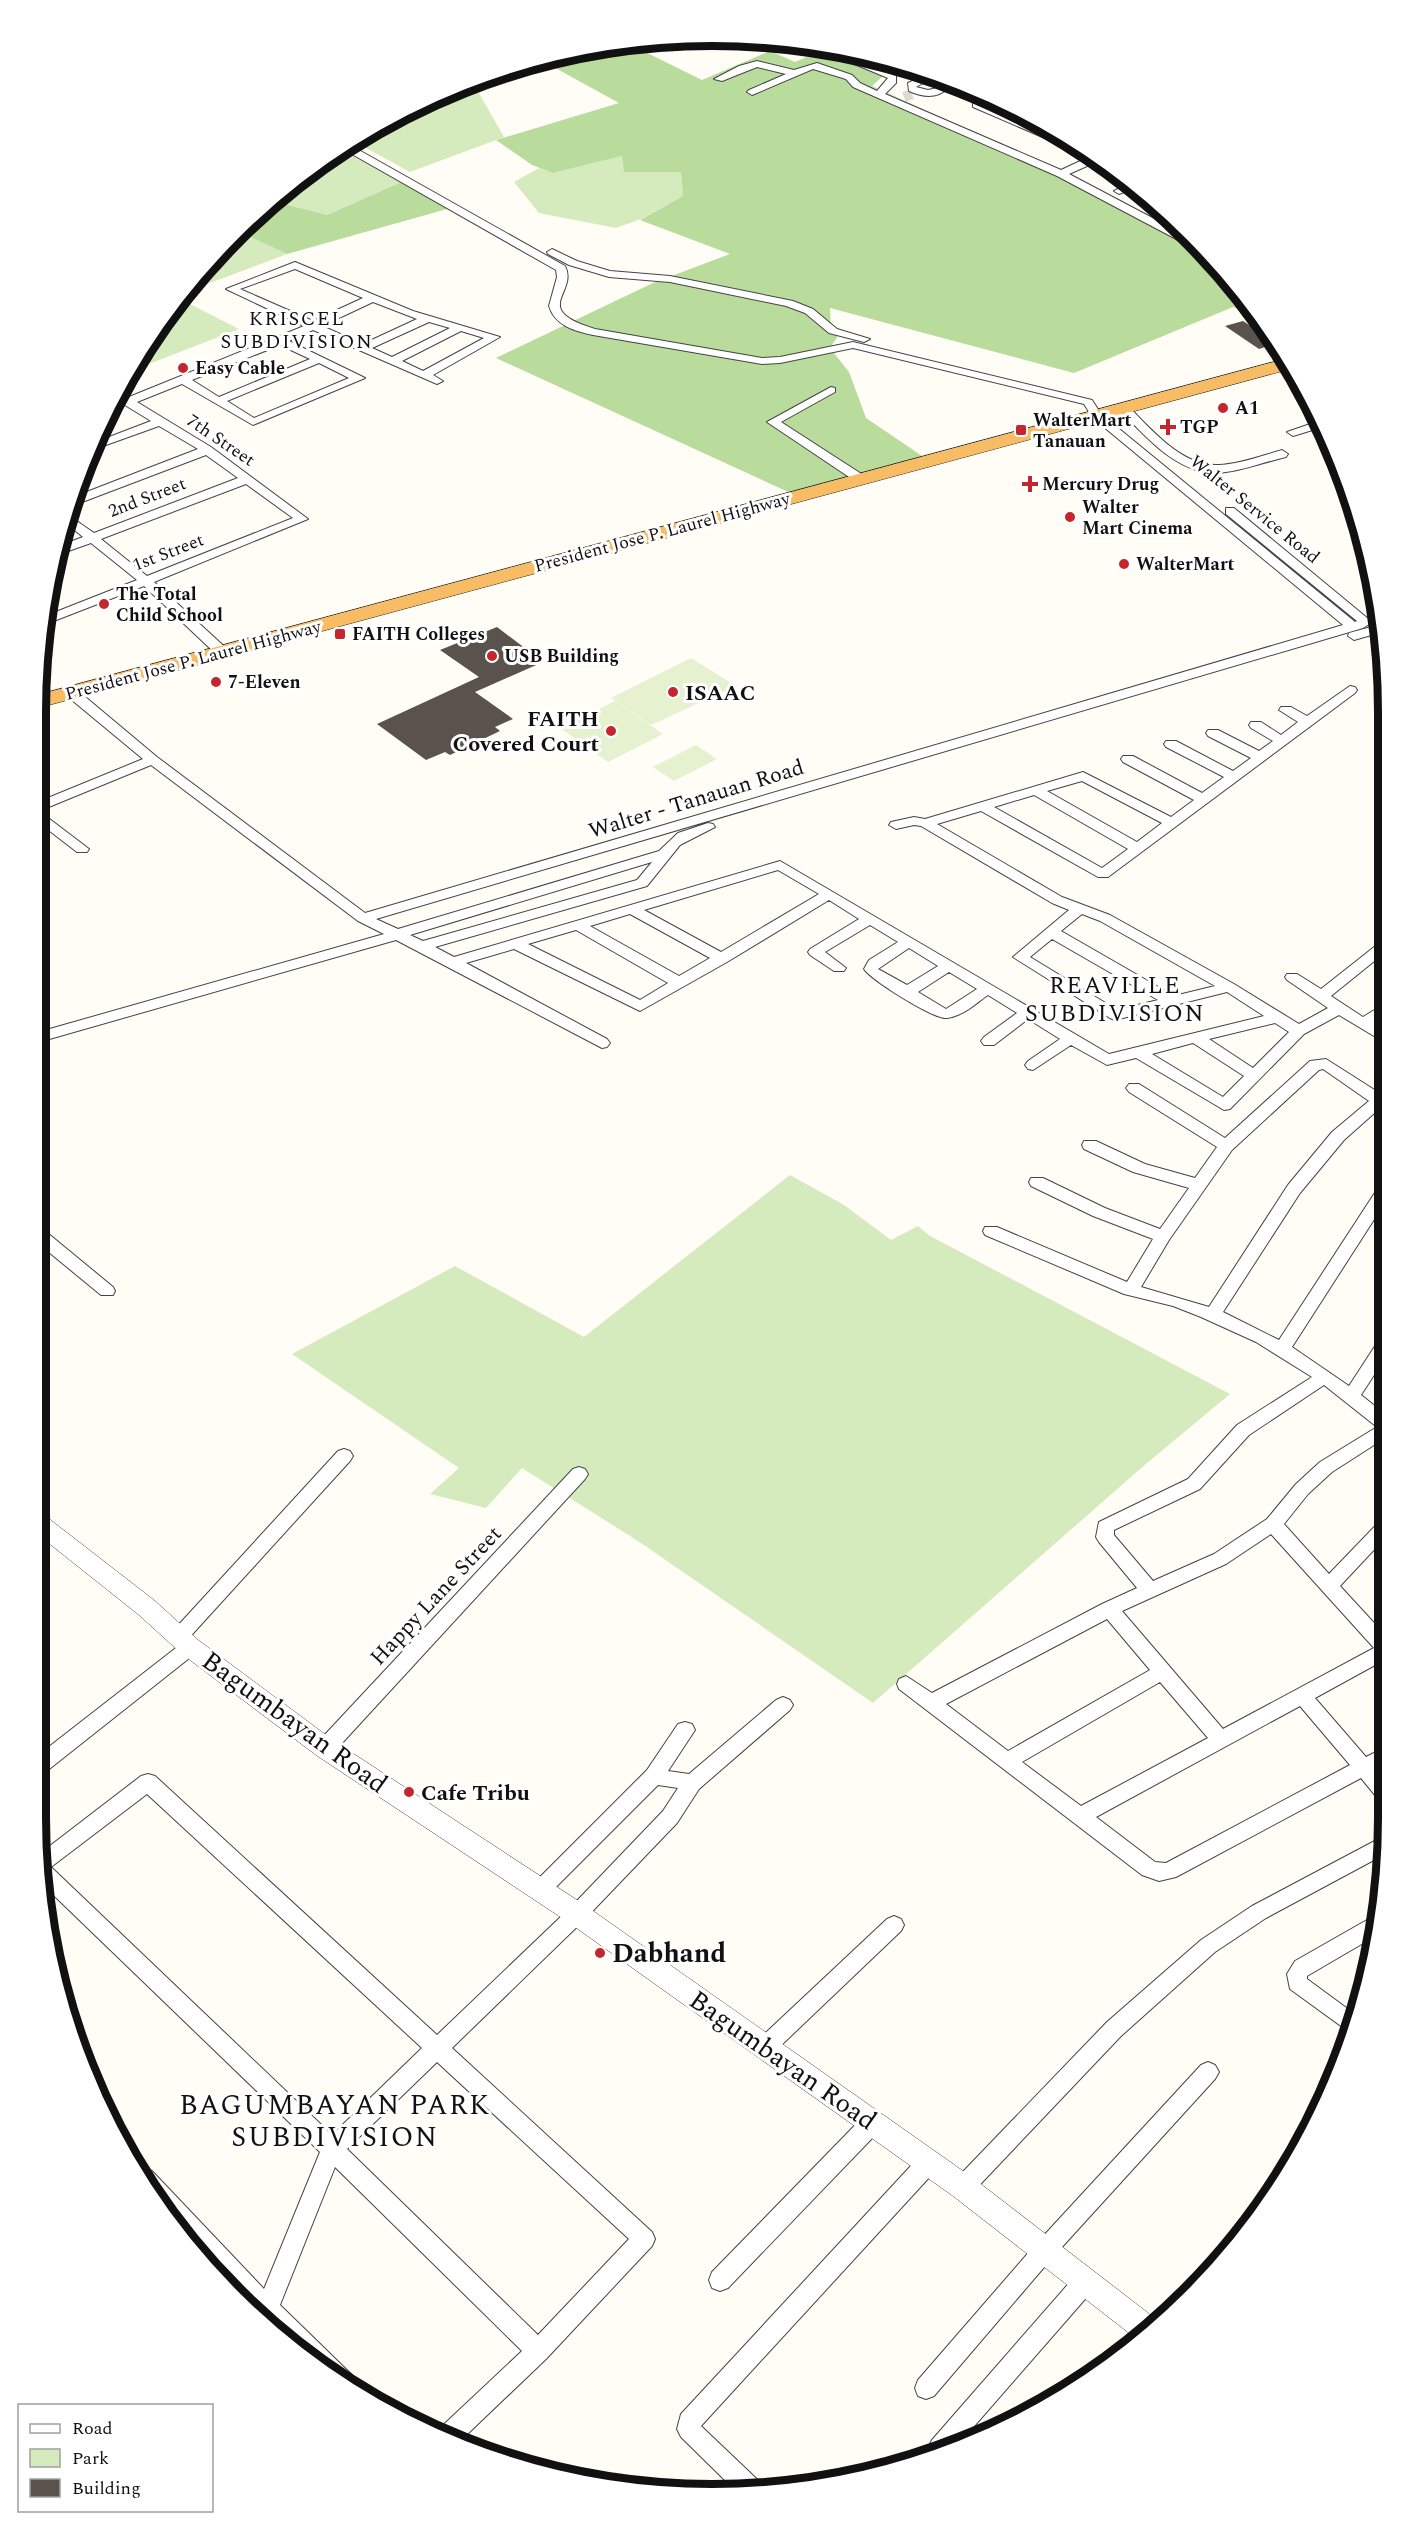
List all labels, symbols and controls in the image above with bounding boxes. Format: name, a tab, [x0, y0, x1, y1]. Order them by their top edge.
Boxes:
district label: KRISCEL SUBDIVISION	[221, 304, 373, 357]
place label: Easy Cable	[195, 355, 285, 382]
marker: Easy Cable	[176, 361, 190, 375]
place label: A1	[1235, 395, 1259, 422]
marker: A1	[1216, 401, 1230, 415]
place label: WalterMart Tanauan	[1033, 407, 1132, 455]
street label: 7th Street	[181, 408, 260, 473]
place label: TGP	[1180, 414, 1219, 441]
marker: TGP	[1161, 420, 1175, 434]
marker: WalterMart Tanauan	[1014, 423, 1028, 437]
street label: Walter Service Road	[1184, 448, 1326, 570]
street label: 2nd Street	[104, 470, 190, 525]
place label: Mercury Drug	[1042, 471, 1159, 498]
marker: Mercury Drug	[1023, 477, 1037, 491]
street label: President Jose P. Laurel Highway	[531, 485, 794, 580]
place label: Walter Mart Cinema	[1082, 494, 1193, 542]
marker: Walter Mart Cinema	[1063, 510, 1077, 524]
street label: 1st Street	[128, 526, 208, 578]
place label: WalterMart	[1136, 551, 1235, 578]
marker: WalterMart	[1117, 557, 1131, 571]
place label: The Total Child School	[116, 581, 223, 629]
marker: The Total Child School	[97, 597, 111, 611]
street label: President Jose P. Laurel Highway	[62, 613, 325, 708]
place label: FAITH Colleges	[352, 621, 485, 648]
marker: FAITH Colleges	[333, 627, 347, 641]
place label: USB Building	[504, 643, 619, 670]
marker: USB Building	[485, 649, 499, 663]
place label: 7-Eleven	[228, 669, 301, 696]
marker: 7-Eleven	[209, 675, 223, 689]
place label: ISAAC	[685, 677, 755, 710]
marker: ISAAC	[666, 685, 680, 699]
place label: FAITH Covered Court	[453, 703, 599, 761]
marker: FAITH Covered Court	[604, 724, 618, 738]
street label: Walter - Tanauan Road	[585, 751, 808, 848]
district label: REAVILLE SUBDIVISION	[1025, 968, 1205, 1032]
street label: Happy Lane Street	[362, 1518, 510, 1673]
street label: Bagumbayan Road	[192, 1641, 396, 1805]
place label: Cafe Tribu	[421, 1777, 530, 1810]
marker: Cafe Tribu	[402, 1785, 416, 1799]
place label: Dabhand	[612, 1933, 726, 1975]
marker: Dabhand	[593, 1946, 607, 1960]
street label: Bagumbayan Road	[680, 1980, 885, 2142]
district label: BAGUMBAYAN PARK SUBDIVISION	[179, 2084, 491, 2159]
legend	[18, 2404, 213, 2512]
text: Road	[72, 2415, 113, 2442]
text: Park	[72, 2445, 109, 2472]
text: Building	[72, 2475, 141, 2502]

